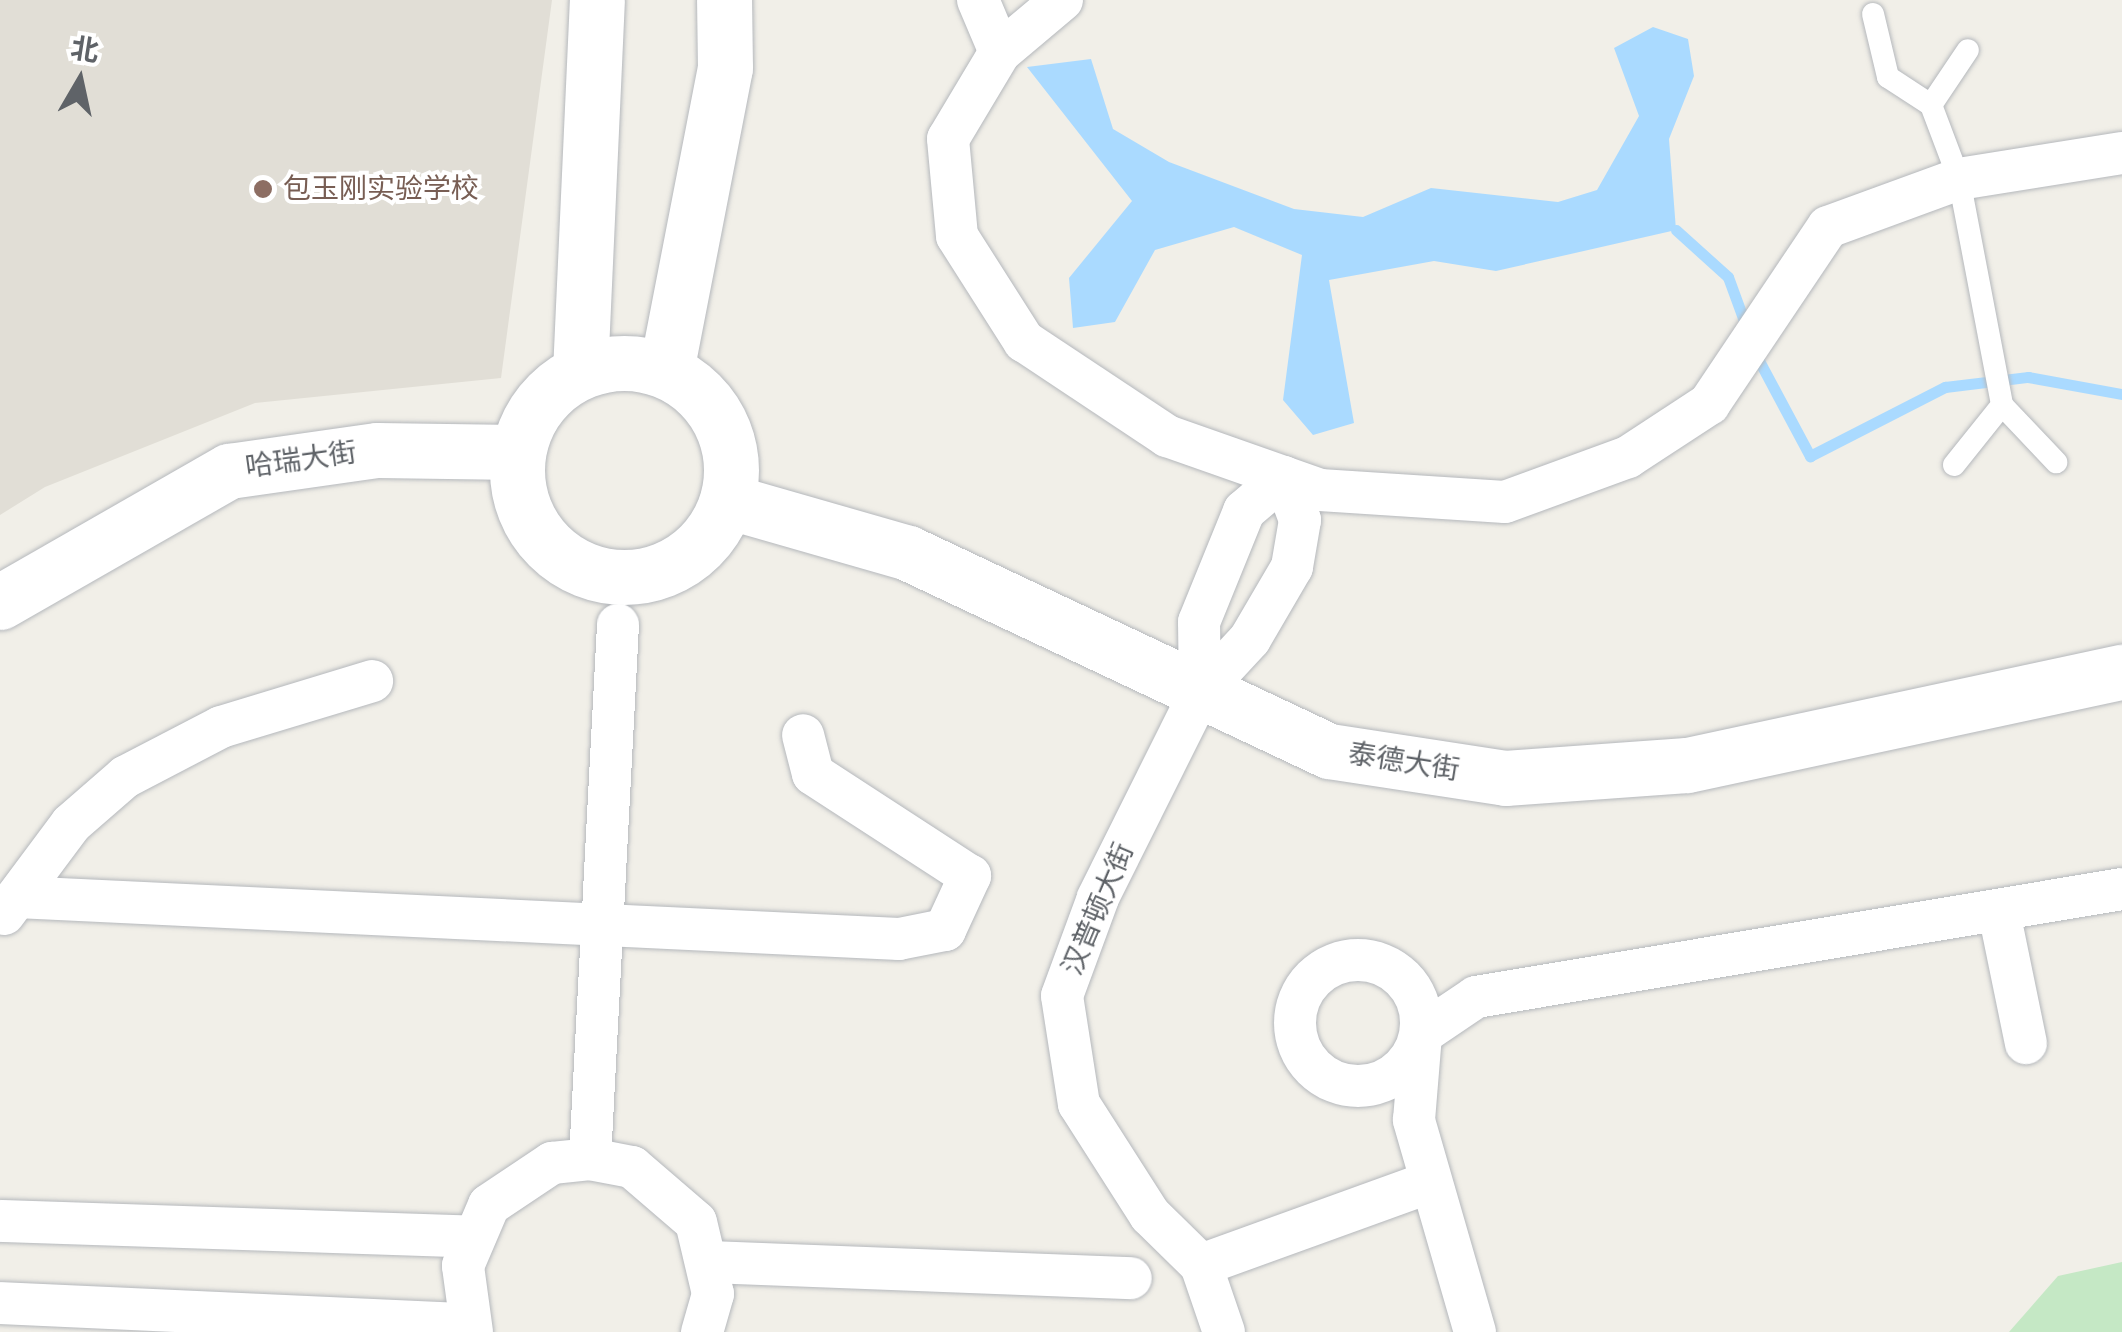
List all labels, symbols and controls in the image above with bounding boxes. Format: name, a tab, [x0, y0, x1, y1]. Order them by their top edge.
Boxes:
north arrow	[30, 30, 130, 130]
text: 北	[68, 31, 101, 68]
place label: 包玉刚实验学校	[283, 172, 479, 206]
marker: 包玉刚实验学校	[252, 178, 274, 200]
street label: 哈瑞大街	[243, 436, 359, 484]
street label: 泰德大街	[1346, 737, 1462, 787]
street label: 汉普顿大街	[1055, 838, 1141, 980]

